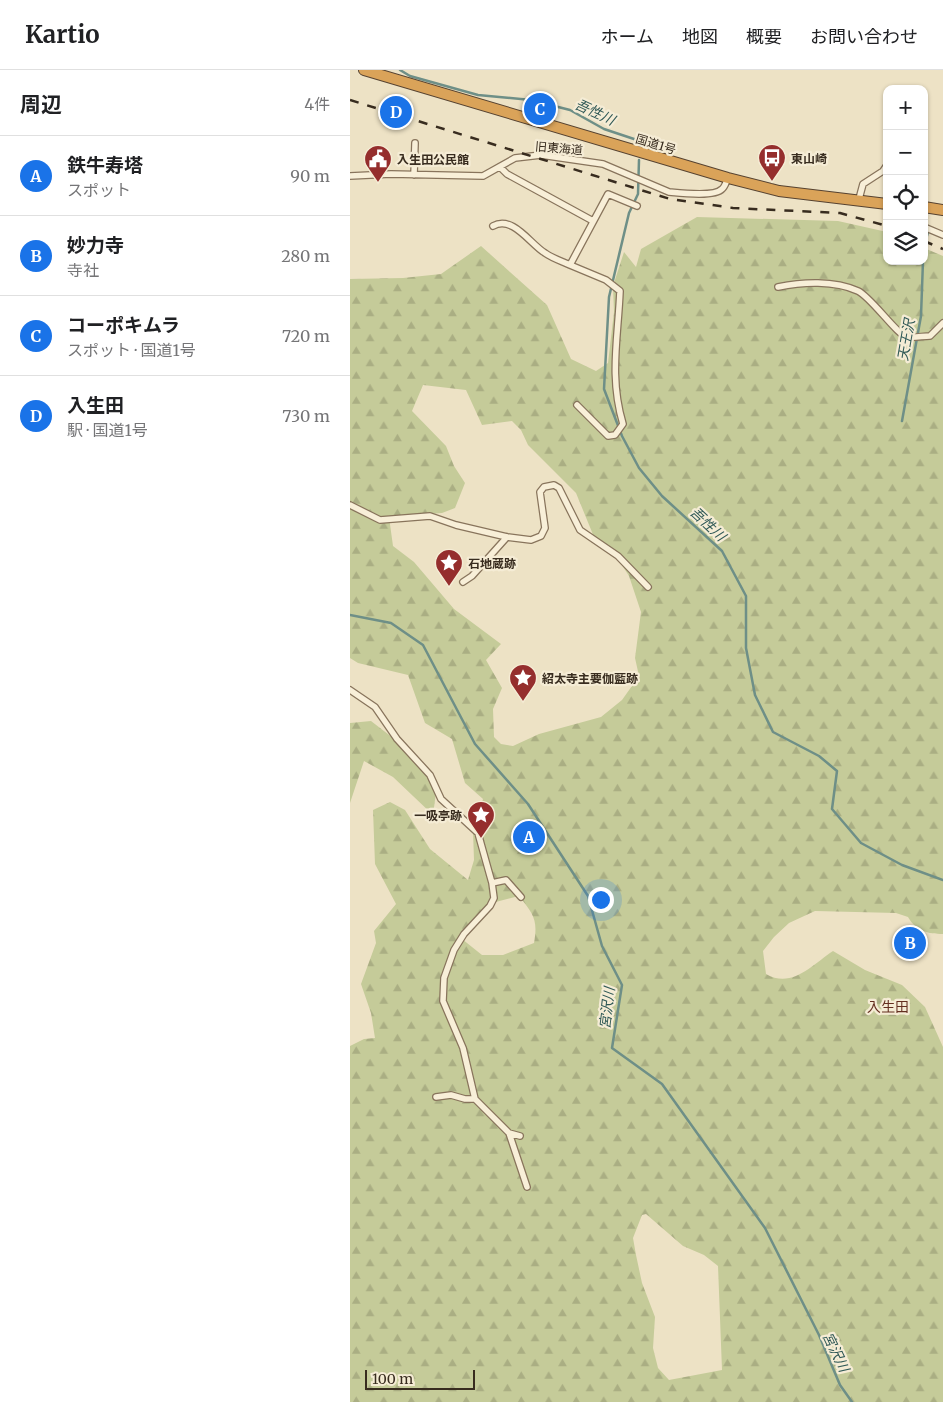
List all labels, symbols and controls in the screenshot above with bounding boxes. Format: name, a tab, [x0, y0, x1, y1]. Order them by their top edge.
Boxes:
text: Kartio	[25, 19, 100, 50]
text: ホーム	[601, 25, 654, 48]
text: 地図	[682, 25, 718, 48]
text: 概要	[746, 25, 782, 48]
text: お問い合わせ	[810, 25, 918, 48]
map controls	[883, 85, 928, 265]
button: +	[883, 85, 928, 130]
pin: C	[524, 90, 556, 128]
text: 周辺	[20, 91, 62, 118]
pin: D	[380, 93, 412, 131]
text: 4件	[304, 94, 330, 114]
water label: 吾性川	[572, 95, 620, 130]
button: −	[883, 130, 928, 175]
street label: 国道1号	[634, 131, 678, 157]
street label: 旧東海道	[534, 138, 584, 158]
bus stop icon: 東山崎	[757, 143, 787, 182]
public building icon: 入生田公民館	[363, 144, 393, 183]
place label: 東山崎	[791, 151, 827, 166]
place label: 入生田公民館	[397, 152, 469, 167]
text: 鉄牛寿塔	[67, 153, 143, 177]
text: A	[30, 166, 42, 186]
text: 90 m	[290, 166, 330, 186]
button: locate	[883, 175, 928, 220]
text: スポット	[67, 180, 131, 200]
button: layers	[883, 220, 928, 265]
text: 妙力寺	[67, 233, 124, 257]
text: B	[30, 246, 42, 266]
text: 280 m	[281, 246, 330, 266]
text: 寺社	[67, 260, 99, 280]
text: コーポキムラ	[67, 313, 180, 337]
water label: 天王沢	[893, 316, 919, 362]
text: C	[31, 326, 41, 346]
text: 720 m	[282, 326, 330, 346]
text: スポット · 国道1号	[67, 340, 196, 360]
text: 入生田	[67, 393, 124, 417]
text: D	[30, 406, 42, 426]
text: 730 m	[282, 406, 330, 426]
text: 駅 · 国道1号	[67, 420, 148, 440]
water label: 吾性川	[687, 503, 731, 546]
place icon: 石地蔵跡	[434, 548, 464, 587]
place label: 石地蔵跡	[468, 556, 516, 571]
place icon: 紹太寺主要伽藍跡	[508, 663, 538, 702]
place label: 紹太寺主要伽藍跡	[542, 671, 638, 686]
place icon: 一吸亭跡	[466, 800, 496, 839]
place label: 一吸亭跡	[414, 808, 462, 823]
pin: A	[513, 818, 545, 856]
your location	[588, 887, 614, 913]
pin: B	[894, 924, 926, 962]
water label: 宮沢川	[596, 984, 619, 1030]
district label: 入生田	[867, 998, 909, 1016]
water label: 宮沢川	[819, 1329, 854, 1377]
scale bar	[365, 1367, 475, 1390]
text: 100 m	[372, 1370, 413, 1388]

